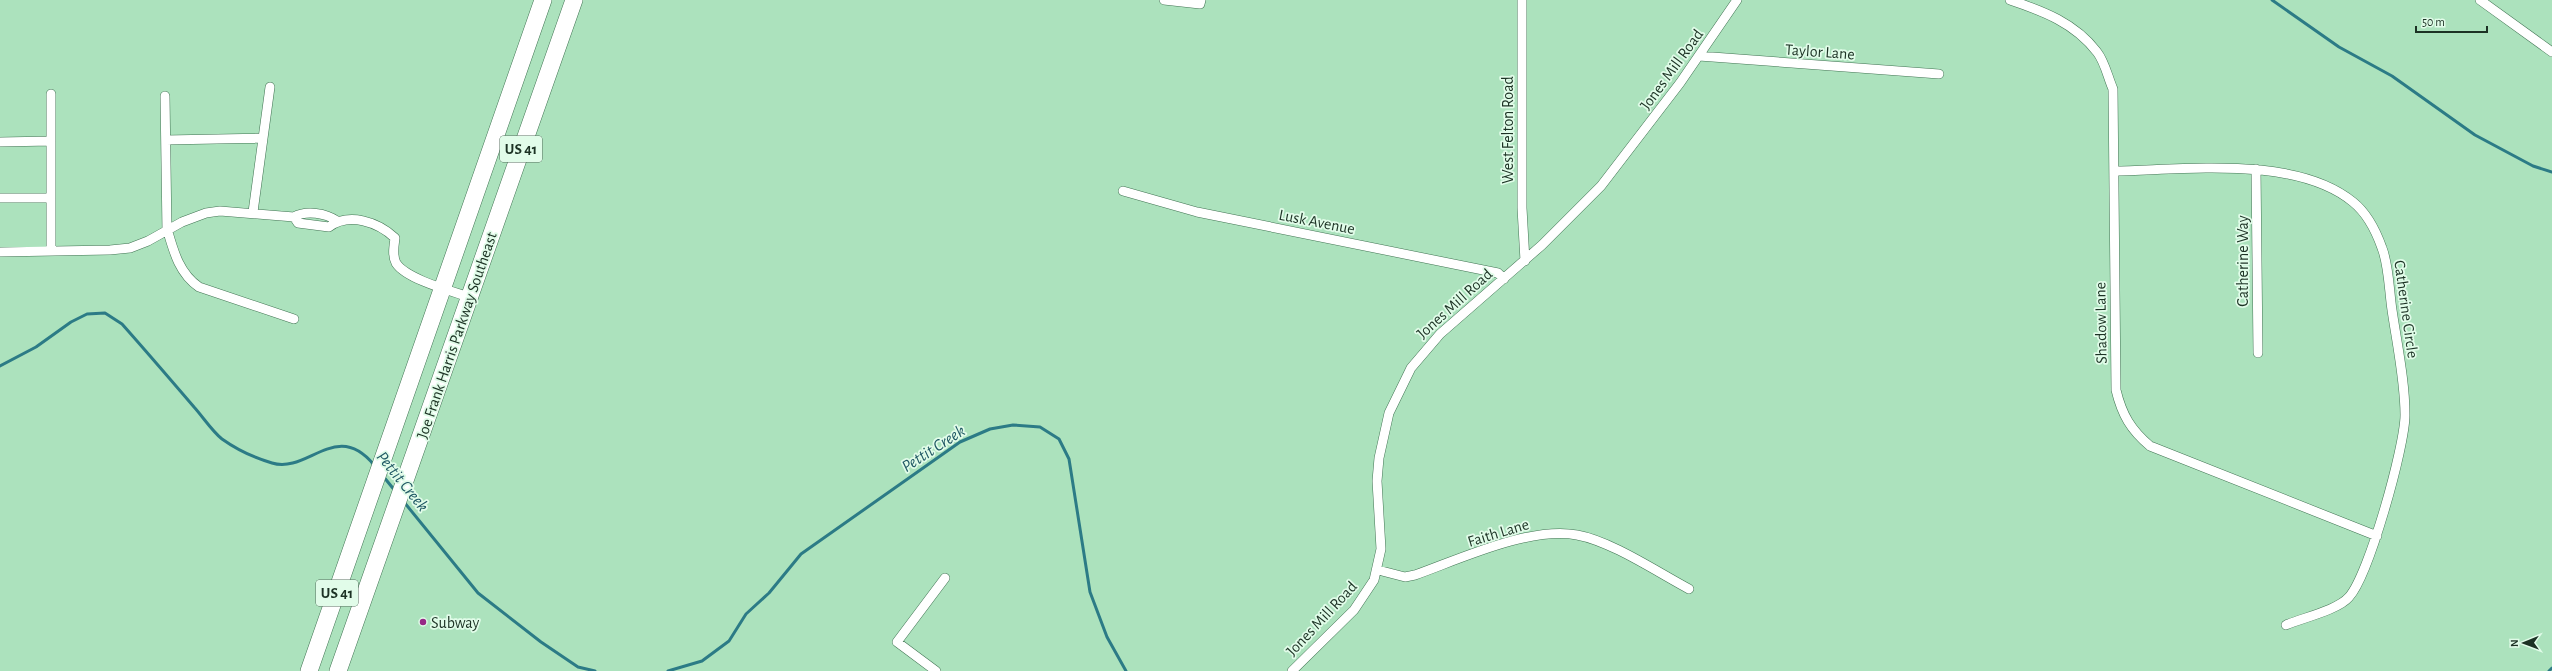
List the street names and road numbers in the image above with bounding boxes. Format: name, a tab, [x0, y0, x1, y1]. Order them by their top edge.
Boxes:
street label: Jones Mill Road	[1637, 26, 1706, 113]
street label: Taylor Lane	[1784, 42, 1855, 63]
street label: West Felton Road	[1500, 76, 1516, 184]
road number: US 41	[500, 136, 542, 162]
street label: Lusk Avenue	[1277, 207, 1356, 237]
street label: Catherine Way	[2235, 215, 2252, 307]
street label: Joe Frank Harris Parkway Southeast	[414, 230, 501, 441]
street label: Catherine Circle	[2391, 259, 2421, 359]
street label: Jones Mill Road	[1414, 266, 1495, 342]
street label: Shadow Lane	[2092, 282, 2110, 364]
street label: Faith Lane	[1466, 516, 1531, 550]
street label: Jones Mill Road	[1283, 578, 1360, 659]
road number: US 41	[316, 580, 358, 606]

